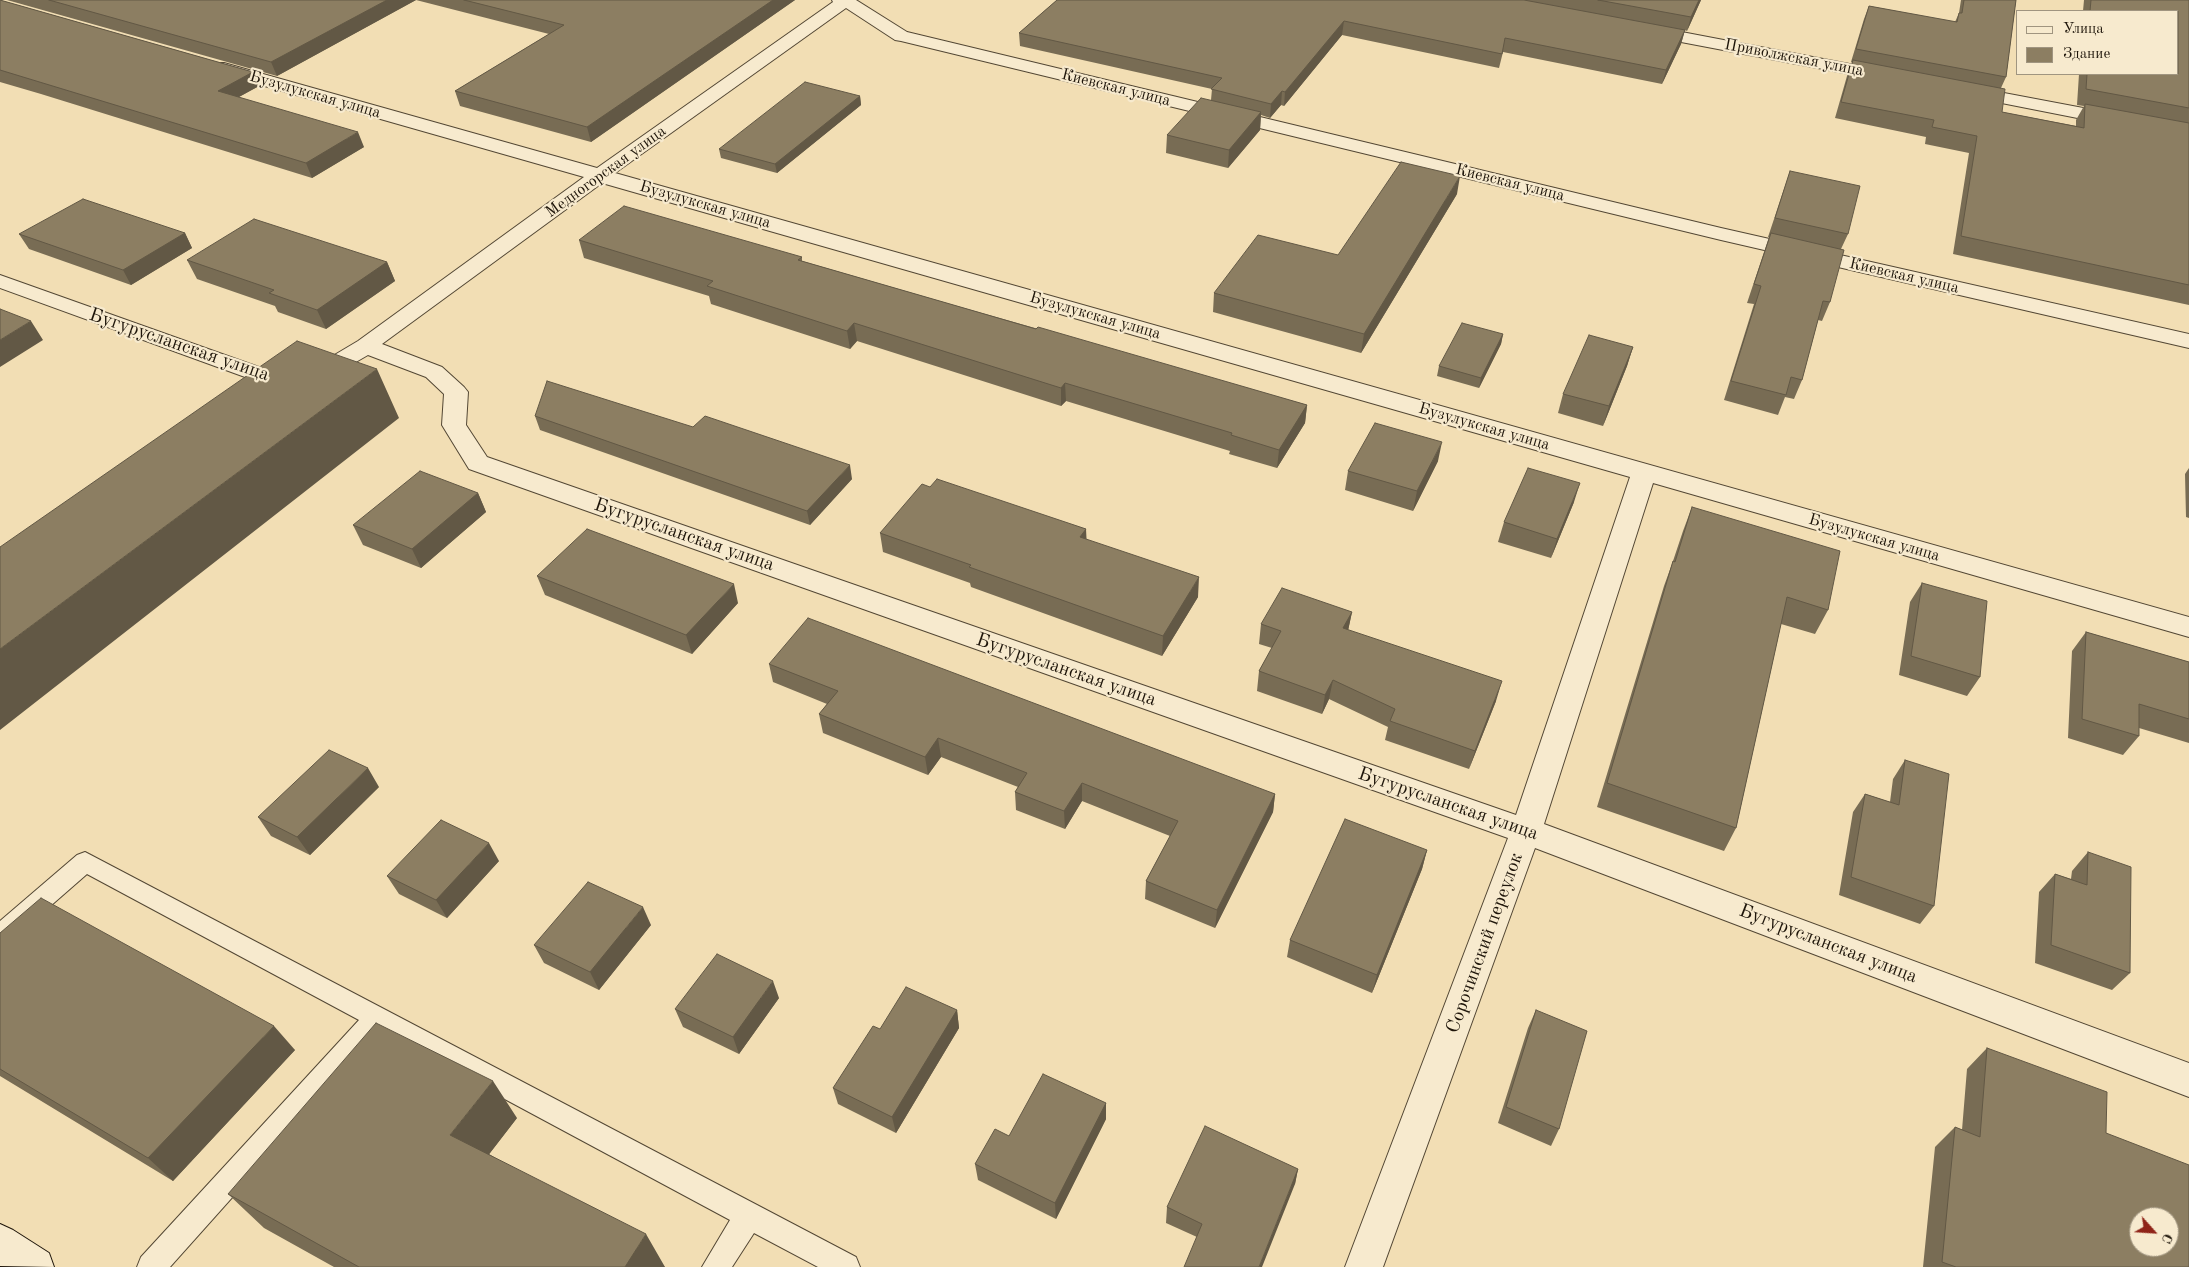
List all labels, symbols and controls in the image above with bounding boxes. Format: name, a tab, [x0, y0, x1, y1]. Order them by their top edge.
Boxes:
legend	[2016, 10, 2179, 75]
text: Улица	[2063, 22, 2104, 37]
street label: Приволжская улица	[1723, 35, 1865, 81]
text: Здание	[2063, 47, 2110, 62]
street label: Киевская улица	[1059, 65, 1173, 111]
street label: Бузулукская улица	[247, 67, 383, 123]
street label: Медногорская улица	[542, 122, 670, 222]
street label: Киевская улица	[1453, 160, 1567, 206]
street label: Бузулукская улица	[637, 177, 773, 233]
street label: Киевская улица	[1847, 254, 1961, 298]
street label: Бузулукская улица	[1027, 288, 1163, 344]
street label: Бугурусланская улица	[86, 303, 272, 387]
street label: Бузулукская улица	[1416, 399, 1552, 455]
street label: Бугурусланская улица	[591, 493, 777, 577]
street label: Бузулукская улица	[1806, 510, 1942, 566]
street label: Бугурусланская улица	[973, 628, 1159, 712]
street label: Бугурусланская улица	[1355, 762, 1541, 846]
street label: Сорочинский переулок	[1442, 850, 1528, 1036]
street label: Бугурусланская улица	[1736, 899, 1920, 989]
north arrow	[2129, 1207, 2179, 1257]
text: С	[2158, 1231, 2175, 1245]

